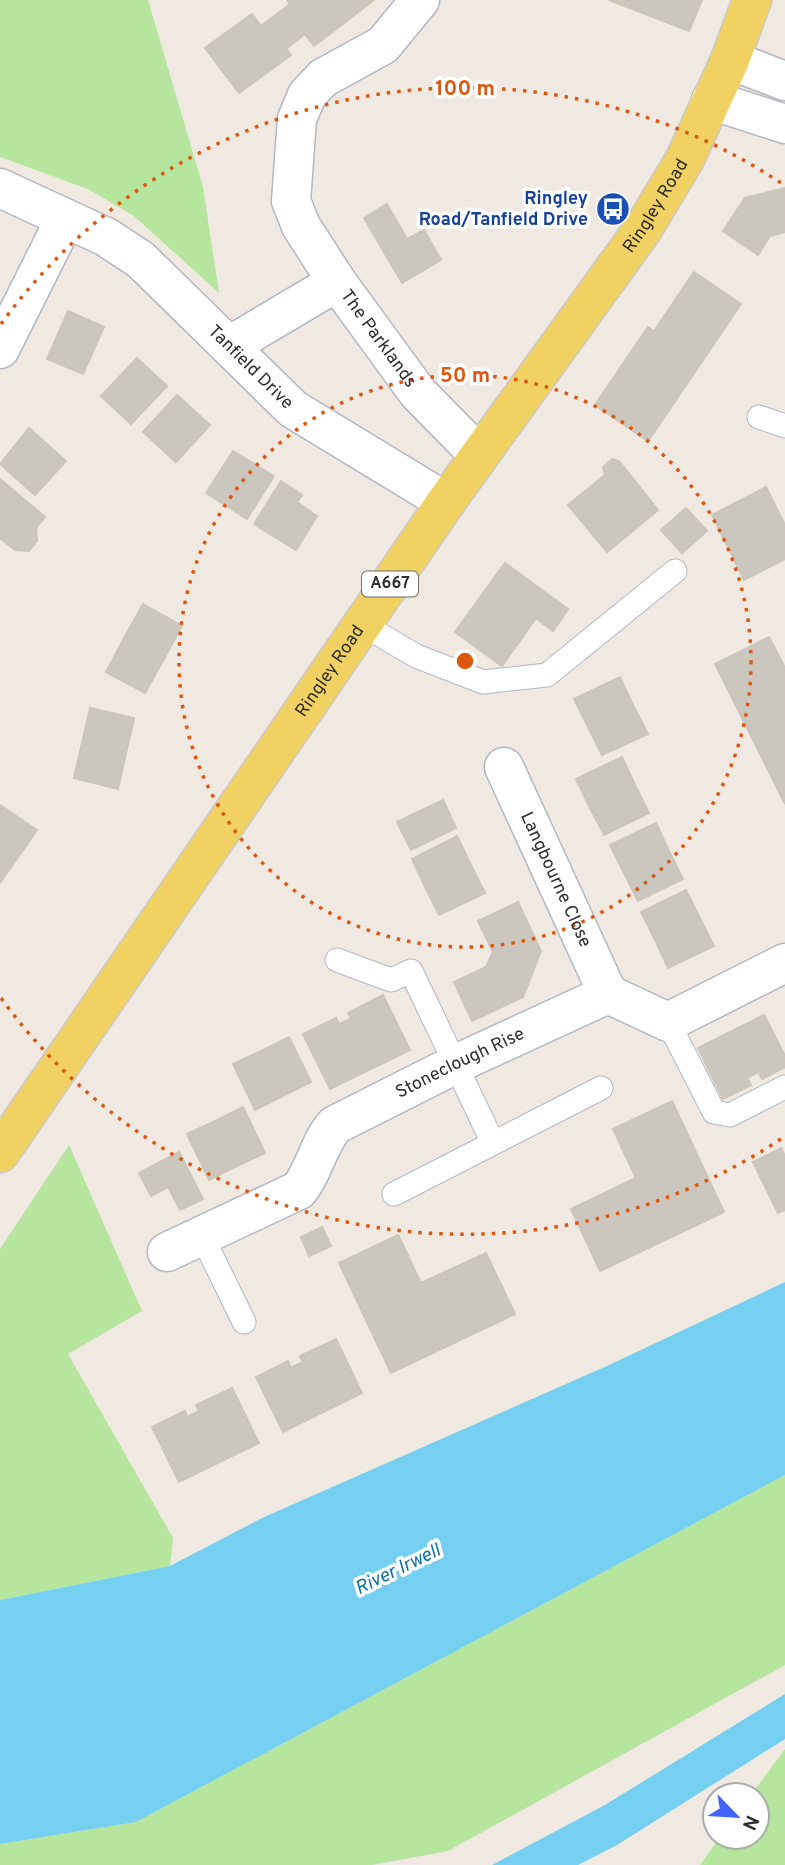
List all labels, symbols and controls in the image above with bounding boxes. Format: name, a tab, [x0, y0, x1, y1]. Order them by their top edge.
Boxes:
text: 100 m	[435, 76, 495, 103]
street label: Ringley Road	[618, 155, 694, 258]
place label: Ringley Road/Tanfield Drive	[419, 188, 588, 232]
bus stop icon: Ringley Road/Tanfield Drive	[594, 190, 632, 228]
street label: The Parklands	[335, 285, 422, 392]
street label: Tanfield Drive	[203, 320, 298, 414]
text: 50 m	[440, 363, 490, 390]
road number: A667	[362, 572, 418, 596]
street label: Ringley Road	[290, 621, 370, 722]
centre of rings	[453, 649, 477, 673]
street label: Langbourne Close	[515, 808, 597, 951]
street label: Stoneclough Rise	[392, 1022, 528, 1104]
water label: River Irwell	[351, 1539, 446, 1601]
north arrow	[701, 1781, 771, 1851]
text: N	[736, 1811, 763, 1834]

